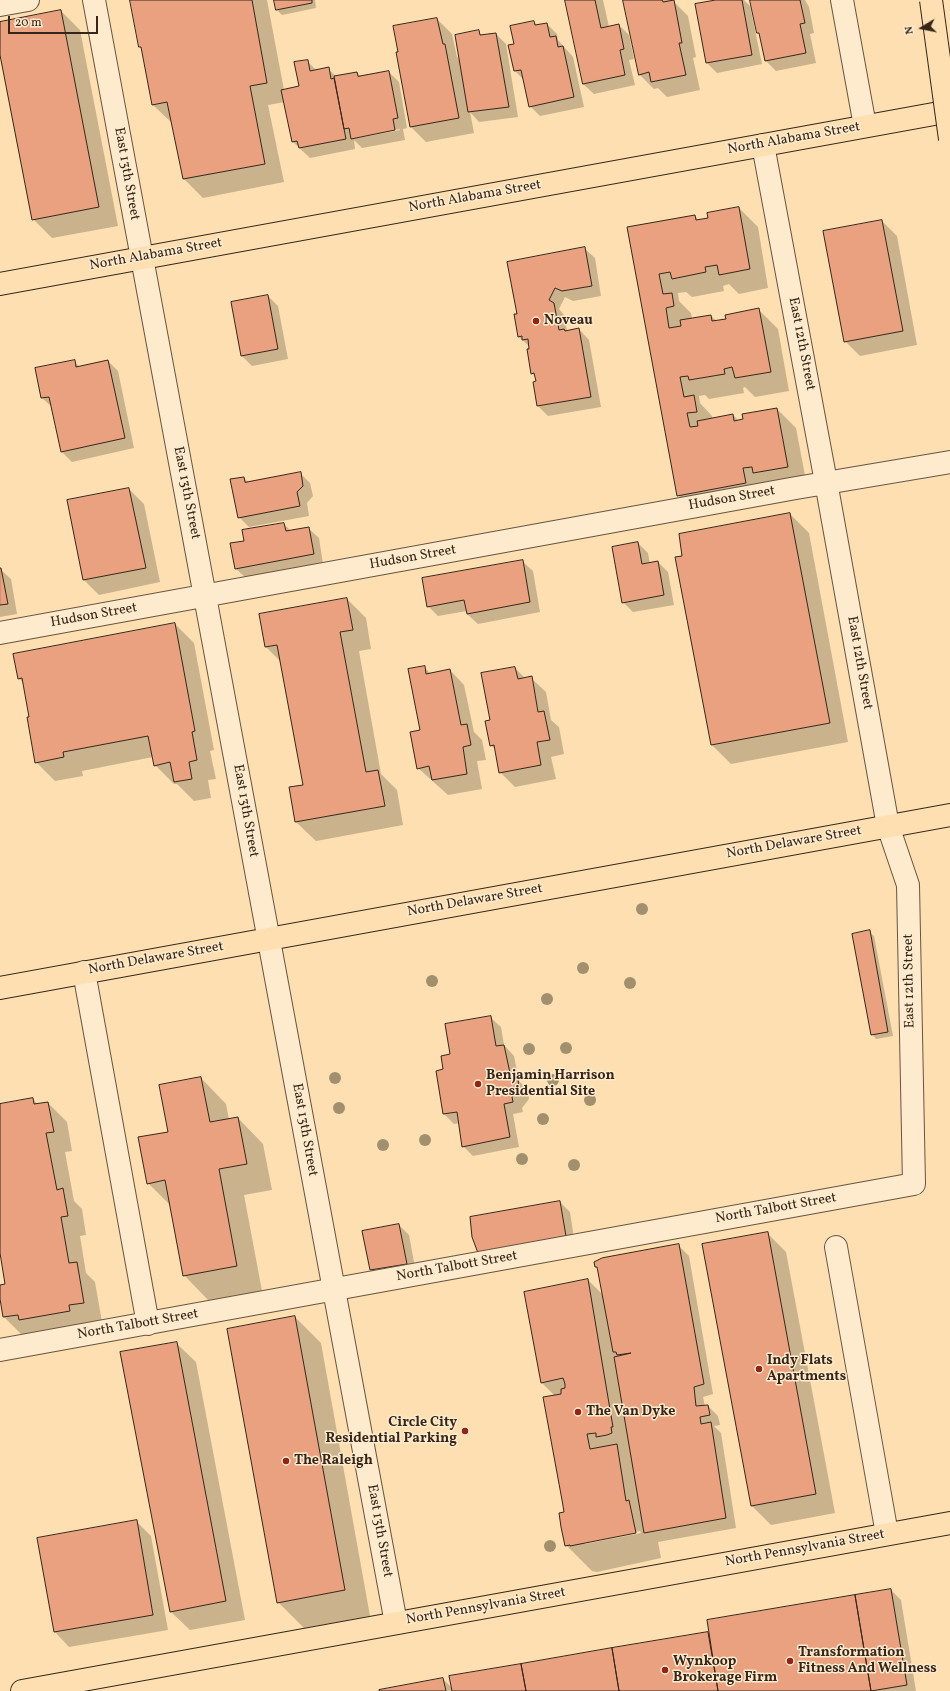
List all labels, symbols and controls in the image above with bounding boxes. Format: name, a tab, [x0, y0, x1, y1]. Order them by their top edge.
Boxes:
scale bar	[10, 8, 100, 34]
north arrow	[902, 8, 942, 48]
text: 20 m	[15, 15, 42, 31]
text: N	[902, 25, 918, 35]
street label: North Alabama Street	[726, 119, 862, 159]
street label: East 13th Street	[110, 126, 142, 222]
street label: North Alabama Street	[407, 177, 543, 217]
street label: North Alabama Street	[88, 235, 224, 275]
street label: East 12th Street	[784, 296, 818, 392]
place label: Noveau	[544, 313, 593, 329]
marker: Noveau	[531, 316, 541, 326]
street label: East 13th Street	[169, 445, 203, 541]
street label: Hudson Street	[687, 483, 777, 515]
street label: Hudson Street	[368, 542, 458, 574]
street label: Hudson Street	[49, 600, 139, 632]
street label: East 12th Street	[842, 615, 876, 711]
street label: East 13th Street	[229, 763, 261, 859]
street label: North Delaware Street	[725, 823, 863, 863]
street label: North Delaware Street	[406, 881, 544, 921]
street label: East 12th Street	[901, 933, 919, 1029]
street label: North Delaware Street	[87, 939, 225, 979]
place label: Benjamin Harrison Presidential Site	[486, 1068, 615, 1100]
marker: Benjamin Harrison Presidential Site	[473, 1079, 483, 1089]
street label: East 13th Street	[288, 1082, 320, 1178]
street label: North Talbott Street	[714, 1190, 838, 1228]
street label: North Talbott Street	[395, 1248, 519, 1286]
street label: North Talbott Street	[76, 1306, 200, 1344]
place label: Indy Flats Apartments	[767, 1353, 846, 1386]
marker: Indy Flats Apartments	[754, 1364, 764, 1374]
place label: The Van Dyke	[586, 1404, 675, 1420]
marker: The Van Dyke	[573, 1407, 583, 1417]
place label: Circle City Residential Parking	[325, 1415, 457, 1448]
marker: Circle City Residential Parking	[460, 1426, 470, 1436]
place label: The Raleigh	[294, 1453, 373, 1469]
marker: The Raleigh	[281, 1456, 291, 1466]
street label: East 13th Street	[363, 1483, 395, 1579]
street label: North Pennsylvania Street	[724, 1527, 886, 1571]
street label: North Pennsylvania Street	[405, 1585, 567, 1629]
place label: Transformation Fitness And Wellness	[798, 1645, 937, 1678]
place label: Wynkoop Brokerage Firm	[673, 1654, 777, 1686]
marker: Transformation Fitness And Wellness	[785, 1656, 795, 1666]
marker: Wynkoop Brokerage Firm	[660, 1665, 670, 1675]

